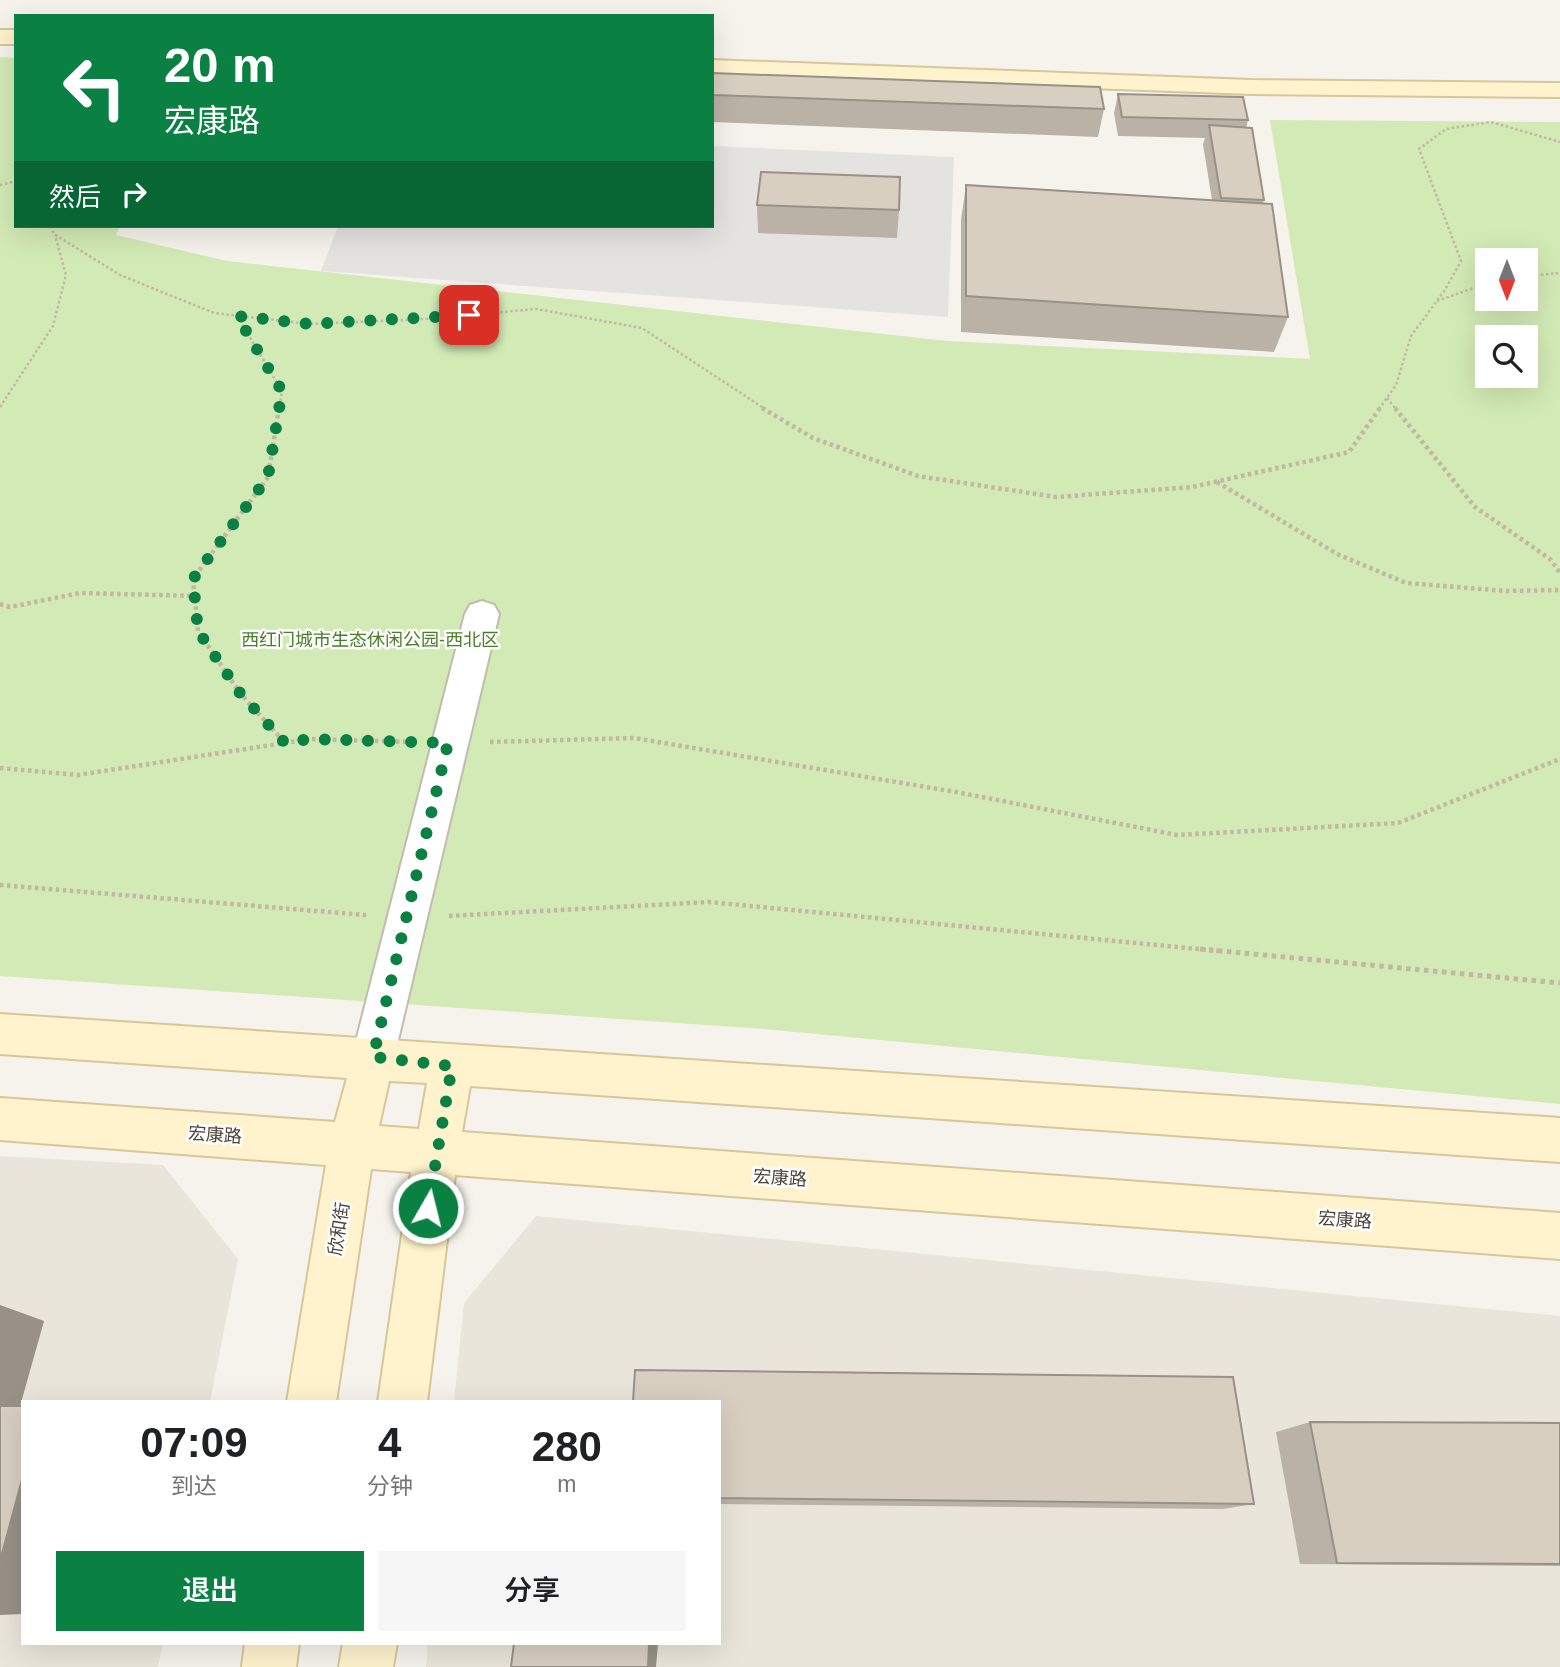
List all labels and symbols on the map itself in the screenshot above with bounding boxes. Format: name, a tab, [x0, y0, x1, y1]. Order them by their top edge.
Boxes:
north arrow	[1475, 248, 1538, 312]
pin	[439, 285, 499, 345]
park label: 西红门城市生态休闲公园-西北区	[241, 630, 499, 650]
street label: 宏康路	[187, 1123, 243, 1147]
street label: 宏康路	[752, 1166, 808, 1190]
position arrow	[391, 1171, 465, 1245]
street label: 欣和街	[325, 1201, 353, 1257]
street label: 宏康路	[1317, 1208, 1373, 1232]

